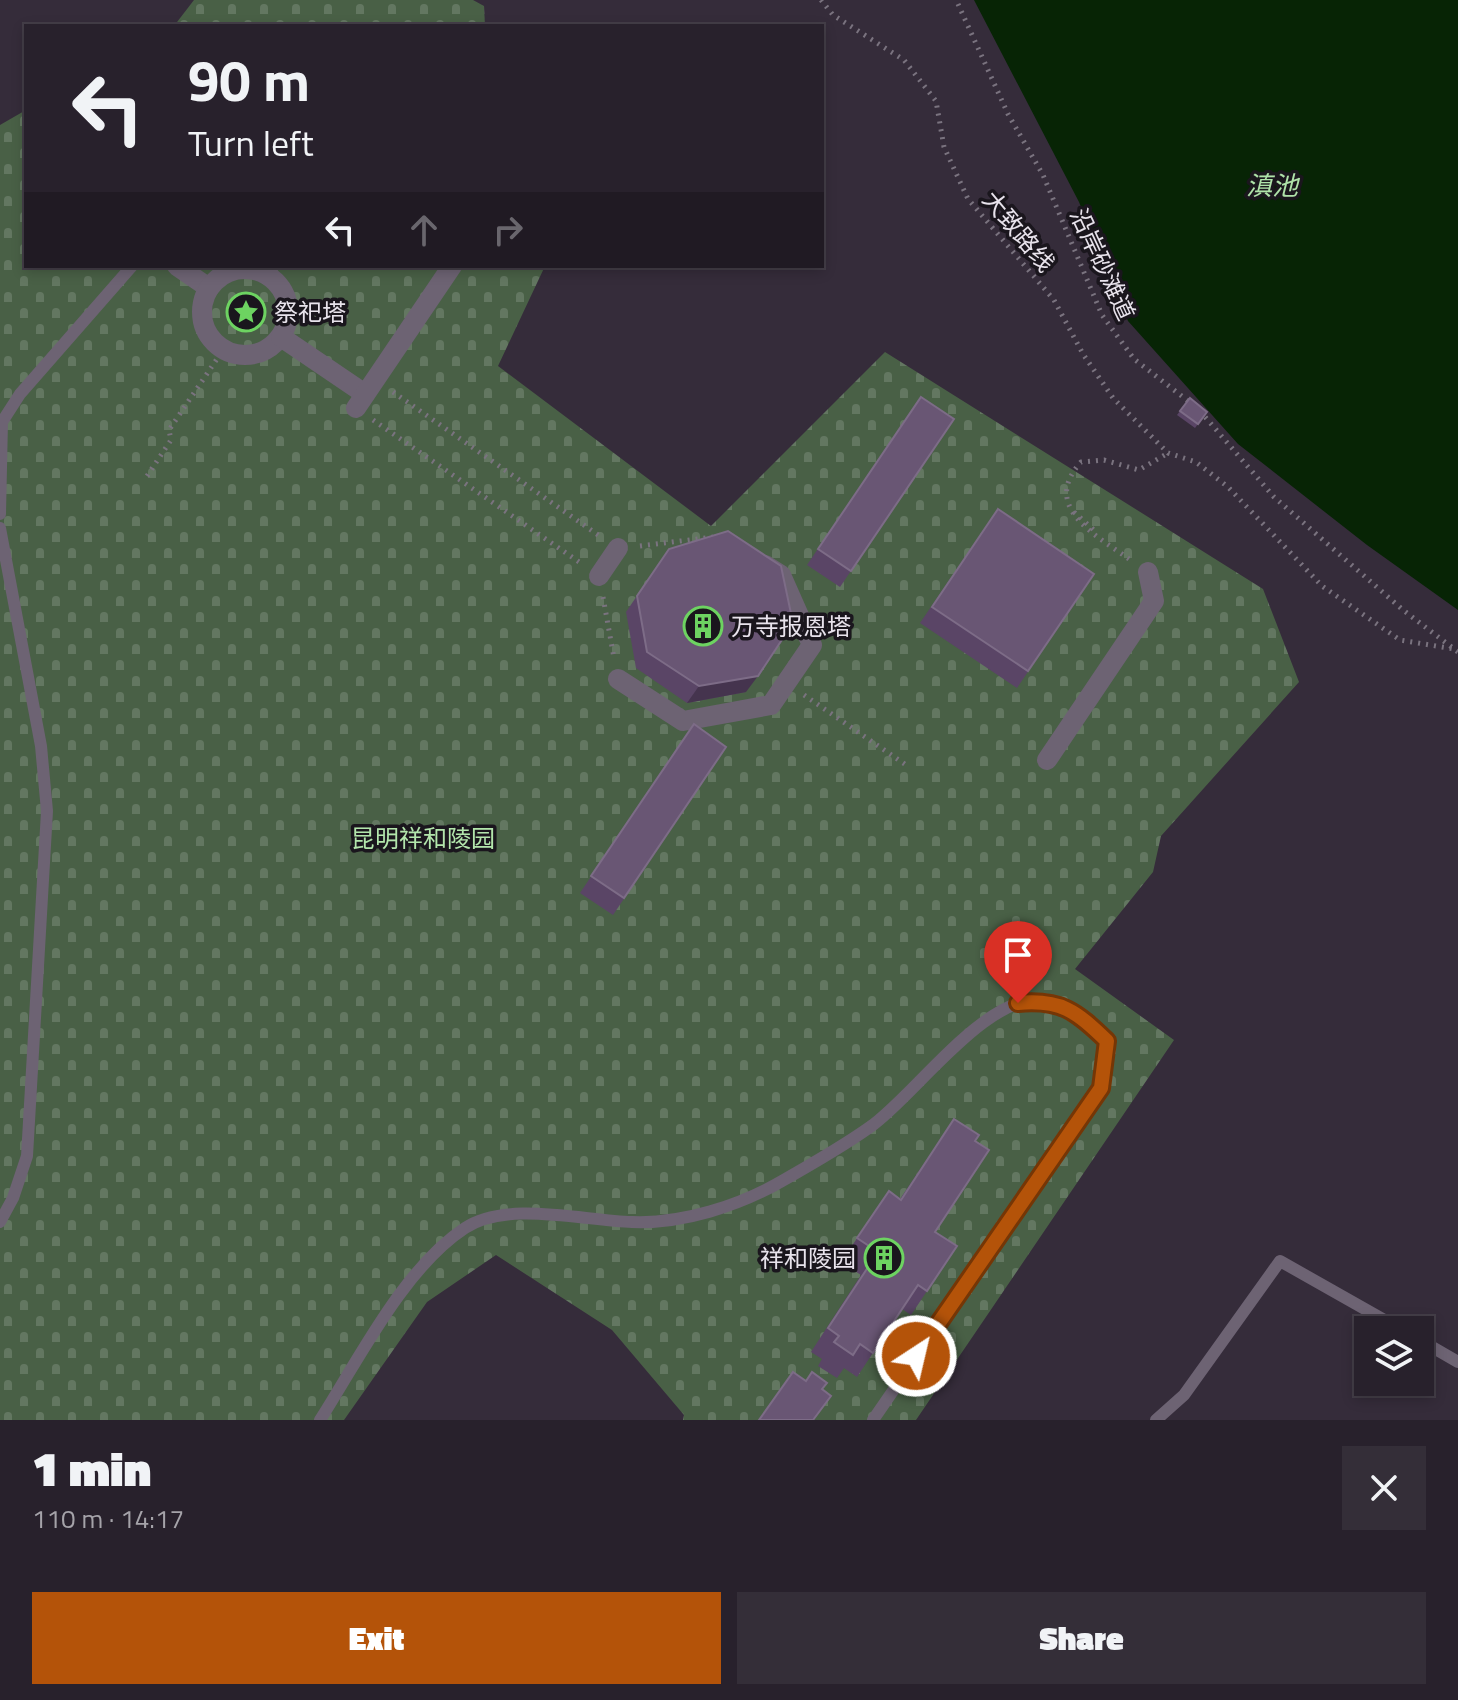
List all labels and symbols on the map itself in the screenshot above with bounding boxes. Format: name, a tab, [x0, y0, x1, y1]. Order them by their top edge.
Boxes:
water label: 滇池	[1246, 166, 1301, 205]
street label: 大致路线	[974, 183, 1064, 279]
street label: 沿岸砂滩道	[1061, 202, 1145, 326]
place icon: 祭祀塔	[225, 291, 267, 333]
place label: 祭祀塔	[274, 294, 346, 330]
building icon: 万寺报恩塔	[682, 605, 724, 647]
place label: 万寺报恩塔	[731, 608, 851, 644]
park label: 昆明祥和陵园	[351, 820, 495, 856]
pin	[984, 921, 1052, 1003]
building icon: 祥和陵园	[863, 1237, 905, 1279]
place label: 祥和陵园	[760, 1240, 856, 1276]
position arrow	[874, 1314, 958, 1398]

